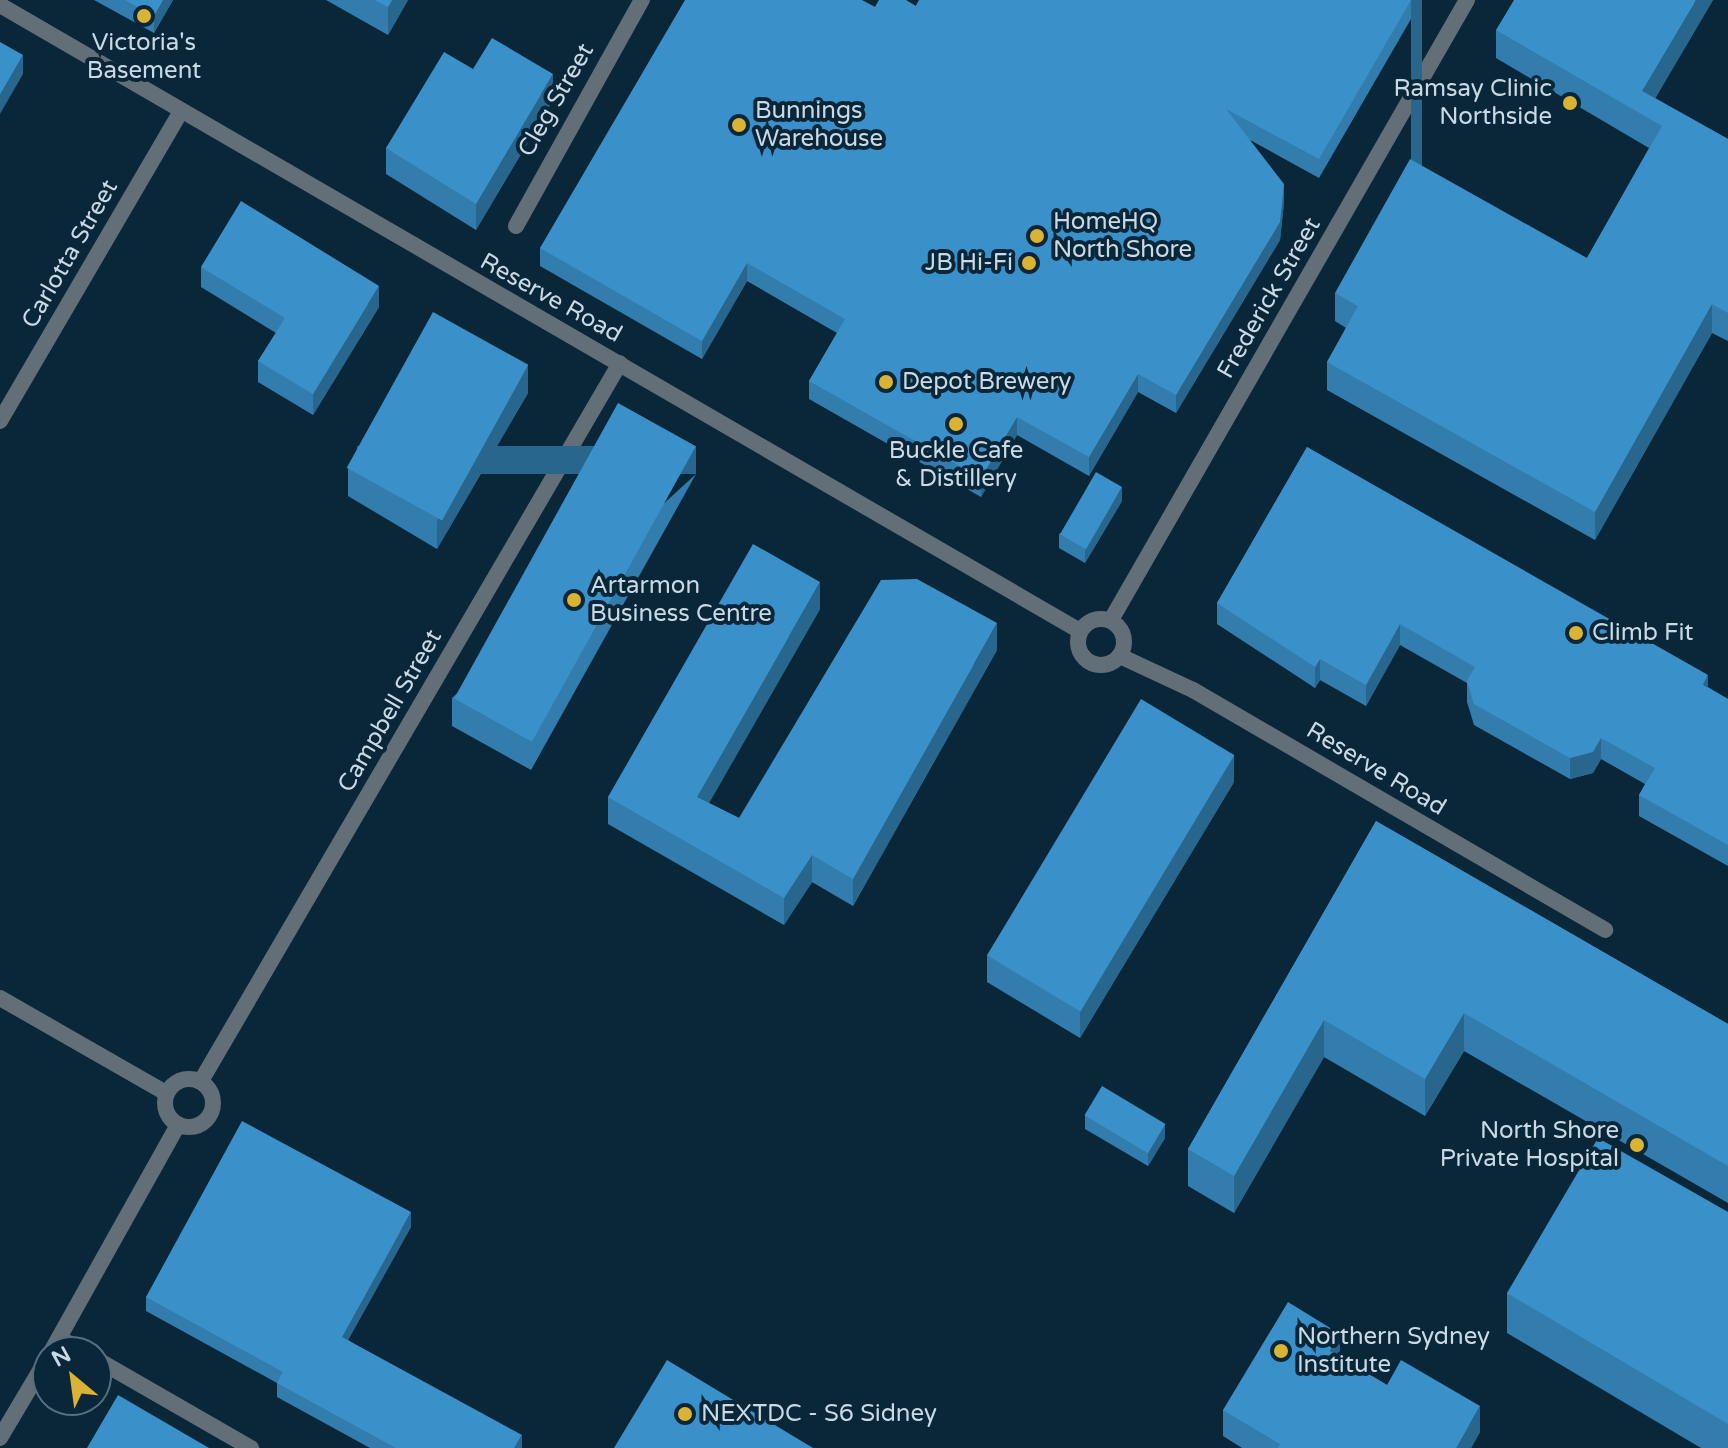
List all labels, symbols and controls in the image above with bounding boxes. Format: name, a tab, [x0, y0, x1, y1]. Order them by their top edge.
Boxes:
marker: Victoria's Basement	[135, 7, 153, 25]
place label: Victoria's Basement	[87, 29, 201, 85]
street label: Cleg Street	[512, 38, 600, 162]
place label: Ramsay Clinic Northside	[1393, 75, 1552, 131]
marker: Ramsay Clinic Northside	[1559, 92, 1581, 114]
place label: Bunnings Warehouse	[755, 97, 883, 153]
marker: Bunnings Warehouse	[730, 116, 748, 134]
street label: Carlotta Street	[16, 175, 124, 333]
place label: HomeHQ North Shore	[1053, 208, 1192, 264]
street label: Frederick Street	[1211, 212, 1327, 384]
marker: HomeHQ North Shore	[1028, 227, 1046, 245]
street label: Reserve Road	[475, 247, 627, 349]
place label: JB Hi-Fi	[925, 249, 1013, 277]
marker: JB Hi-Fi	[1020, 254, 1038, 272]
place label: Depot Brewery	[902, 368, 1071, 396]
marker: Depot Brewery	[877, 373, 895, 391]
marker: Buckle Cafe & Distillery	[947, 415, 965, 433]
place label: Buckle Cafe & Distillery	[889, 437, 1023, 493]
place label: Artarmon Business Centre	[590, 572, 772, 628]
marker: Artarmon Business Centre	[565, 591, 583, 609]
place label: Climb Fit	[1592, 619, 1694, 647]
marker: Climb Fit	[1567, 624, 1585, 642]
street label: Campbell Street	[332, 625, 448, 797]
street label: Reserve Road	[1301, 716, 1451, 822]
place label: North Shore Private Hospital	[1440, 1117, 1619, 1173]
marker: North Shore Private Hospital	[1626, 1134, 1648, 1156]
place label: Northern Sydney Institute	[1297, 1323, 1490, 1379]
north arrow	[32, 1336, 112, 1416]
text: N	[47, 1341, 75, 1372]
marker: Northern Sydney Institute	[1272, 1342, 1290, 1360]
place label: NEXTDC - S6 Sidney	[701, 1400, 937, 1428]
marker: NEXTDC - S6 Sidney	[676, 1405, 694, 1423]

